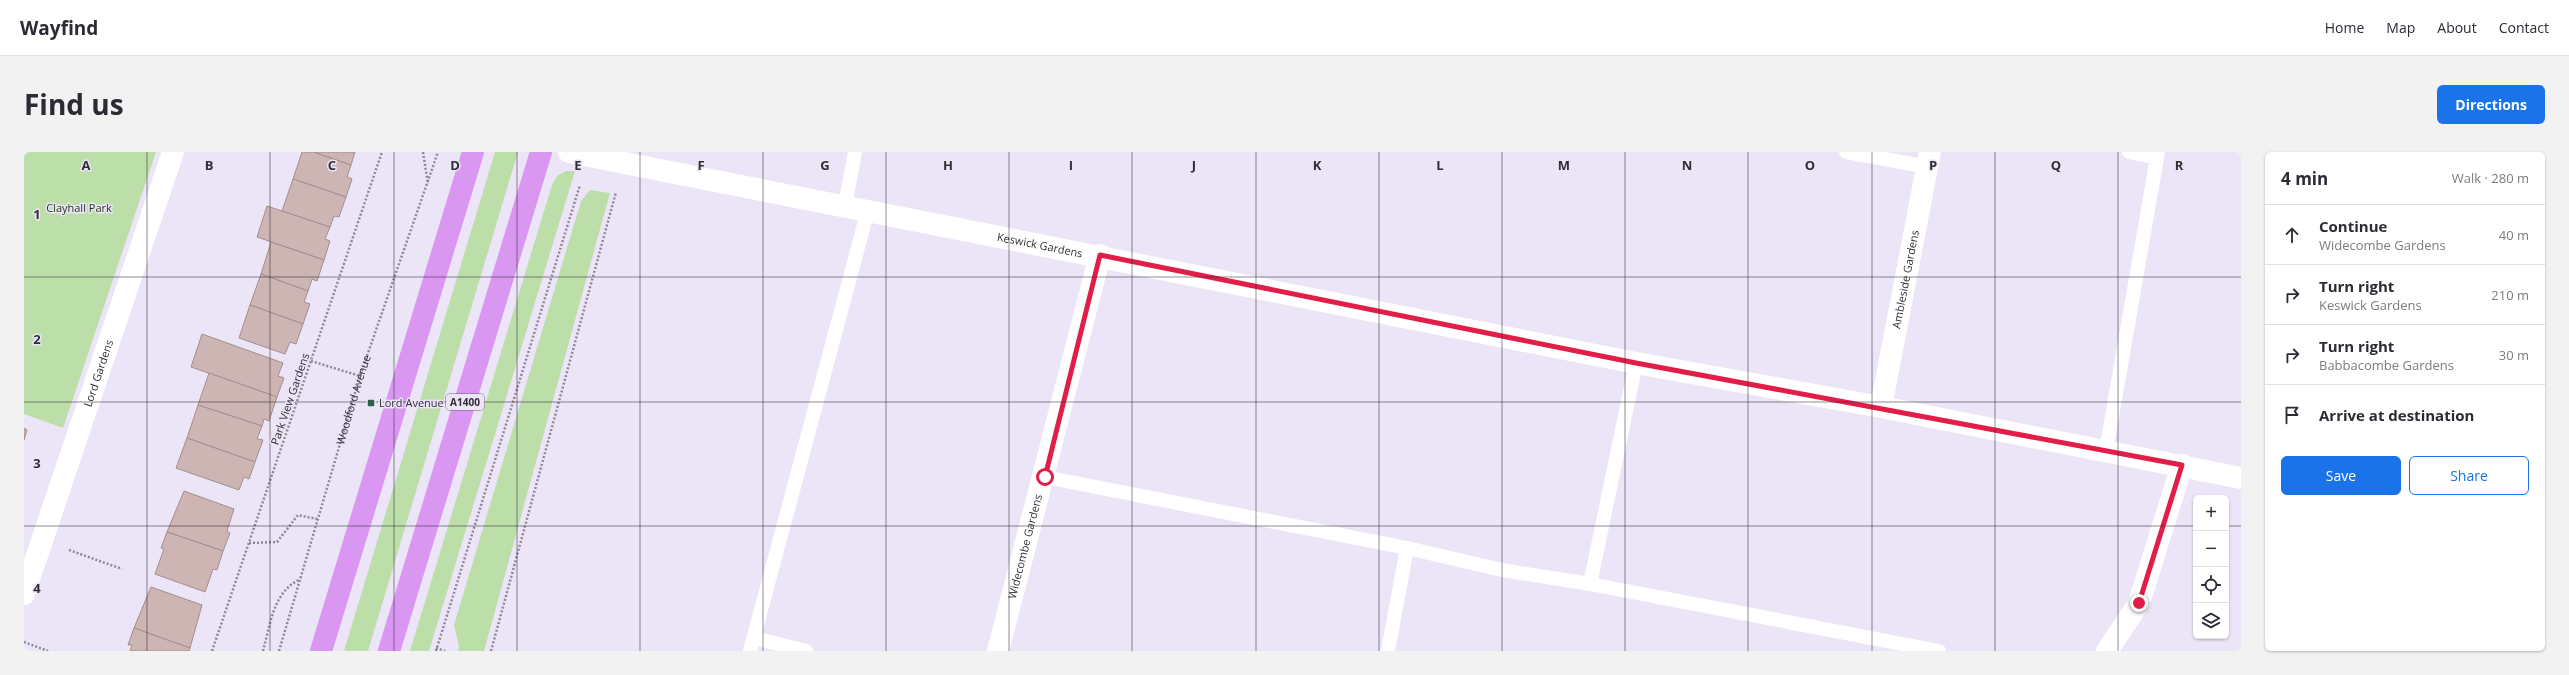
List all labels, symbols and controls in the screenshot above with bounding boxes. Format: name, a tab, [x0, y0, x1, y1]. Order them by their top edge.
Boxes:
text: Wayfind	[20, 15, 98, 41]
text: Home	[2325, 18, 2364, 37]
text: Map	[2386, 18, 2415, 37]
text: About	[2437, 18, 2477, 37]
text: Contact	[2499, 18, 2549, 37]
text: Find us	[24, 85, 124, 123]
button: Directions	[2437, 85, 2545, 124]
text: A	[82, 156, 91, 174]
text: B	[205, 156, 214, 174]
text: C	[328, 156, 336, 174]
text: D	[450, 156, 460, 174]
text: E	[574, 156, 582, 174]
text: F	[697, 156, 705, 174]
text: G	[820, 156, 830, 174]
text: H	[943, 156, 953, 174]
text: I	[1069, 156, 1073, 174]
text: J	[1191, 156, 1196, 174]
text: K	[1313, 156, 1322, 174]
text: L	[1436, 156, 1444, 174]
text: M	[1558, 156, 1570, 174]
text: N	[1682, 156, 1692, 174]
text: O	[1805, 156, 1815, 174]
text: P	[1929, 156, 1937, 174]
text: Q	[2051, 156, 2061, 174]
text: R	[2175, 156, 2184, 174]
text: 4 min	[2281, 167, 2328, 190]
text: Walk · 280 m	[2452, 169, 2529, 187]
park label: Clayhall Park	[46, 200, 112, 215]
text: 1	[33, 205, 41, 223]
text: Continue	[2319, 216, 2387, 236]
icon: ahead	[2281, 224, 2303, 246]
text: 40 m	[2499, 226, 2529, 244]
street label: Keswick Gardens	[996, 229, 1084, 260]
street label: Ambleside Gardens	[1888, 229, 1922, 330]
text: Widecombe Gardens	[2319, 236, 2446, 254]
text: Turn right	[2319, 276, 2394, 296]
icon: right	[2281, 284, 2303, 306]
text: 210 m	[2491, 286, 2529, 304]
text: Keswick Gardens	[2319, 296, 2422, 314]
text: 2	[33, 330, 41, 348]
text: Turn right	[2319, 336, 2394, 356]
street label: Lord Gardens	[80, 337, 116, 409]
icon: right	[2281, 344, 2303, 366]
text: 30 m	[2499, 346, 2529, 364]
street label: Park View Gardens	[267, 351, 312, 447]
street label: Woodford Avenue	[332, 353, 374, 446]
text: Babbacombe Gardens	[2319, 356, 2454, 374]
road number: A1400	[446, 394, 484, 410]
place label: Lord Avenue	[379, 395, 444, 410]
marker: Lord Avenue	[366, 398, 376, 408]
icon: arrive	[2281, 404, 2303, 426]
text: Arrive at destination	[2319, 405, 2474, 425]
text: 3	[33, 454, 41, 472]
button: Save	[2281, 456, 2401, 495]
button: Share	[2409, 456, 2529, 495]
route start	[1036, 468, 1054, 486]
street label: Widecombe Gardens	[1004, 492, 1045, 600]
map controls	[2193, 495, 2229, 639]
button: +	[2193, 495, 2229, 531]
button: −	[2193, 531, 2229, 567]
button: locate	[2193, 567, 2229, 603]
text: 4	[33, 579, 41, 597]
route end	[2130, 594, 2148, 612]
button: layers	[2193, 603, 2229, 639]

